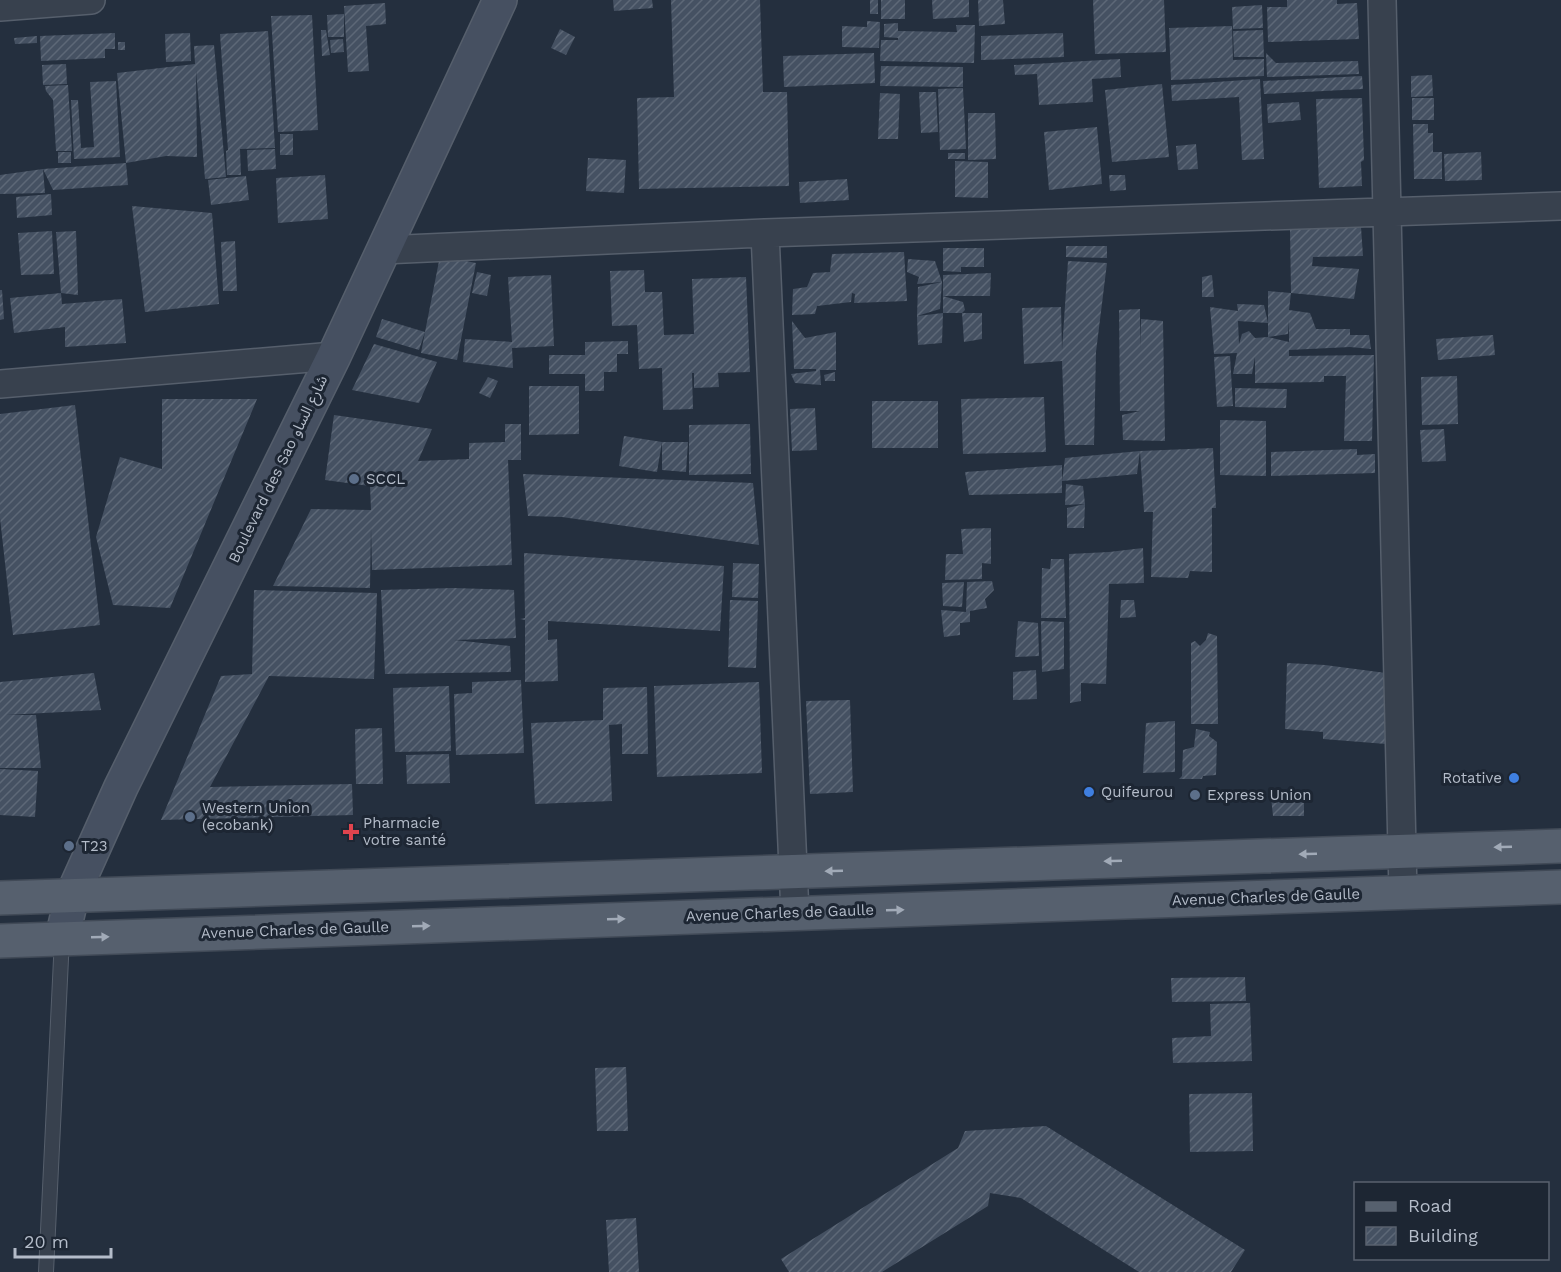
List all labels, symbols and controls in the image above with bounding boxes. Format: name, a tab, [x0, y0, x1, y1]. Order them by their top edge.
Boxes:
street label: Boulevard des Sao شارع الساو	[225, 372, 334, 567]
place label: SCCL	[366, 470, 405, 488]
marker: SCCL	[347, 472, 361, 486]
place label: Rotative	[1442, 769, 1502, 787]
marker: Rotative	[1507, 771, 1521, 785]
place label: Quifeurou	[1101, 783, 1173, 801]
marker: Quifeurou	[1082, 785, 1096, 799]
place label: Express Union	[1207, 786, 1312, 804]
marker: Express Union	[1188, 788, 1202, 802]
place label: Western Union (ecobank)	[202, 799, 310, 834]
marker: Western Union (ecobank)	[183, 810, 197, 824]
place label: Pharmacie votre santé	[363, 814, 446, 849]
marker: Pharmacie votre santé	[344, 825, 358, 839]
place label: T23	[81, 837, 108, 855]
marker: T23	[62, 839, 76, 853]
one-way arrow	[1493, 843, 1512, 852]
one-way arrow	[1298, 849, 1317, 858]
one-way arrow	[1103, 856, 1122, 865]
one-way arrow	[824, 867, 843, 876]
street label: Avenue Charles de Gaulle	[1172, 885, 1360, 909]
street label: Avenue Charles de Gaulle	[686, 901, 874, 925]
one-way arrow	[885, 905, 904, 914]
one-way arrow	[607, 915, 626, 924]
street label: Avenue Charles de Gaulle	[201, 918, 389, 942]
one-way arrow	[412, 921, 431, 931]
one-way arrow	[91, 932, 110, 942]
legend	[1354, 1182, 1549, 1260]
text: Road	[1408, 1195, 1452, 1216]
scale bar	[15, 1221, 111, 1259]
text: Building	[1408, 1225, 1478, 1246]
text: 20 m	[24, 1231, 69, 1252]

